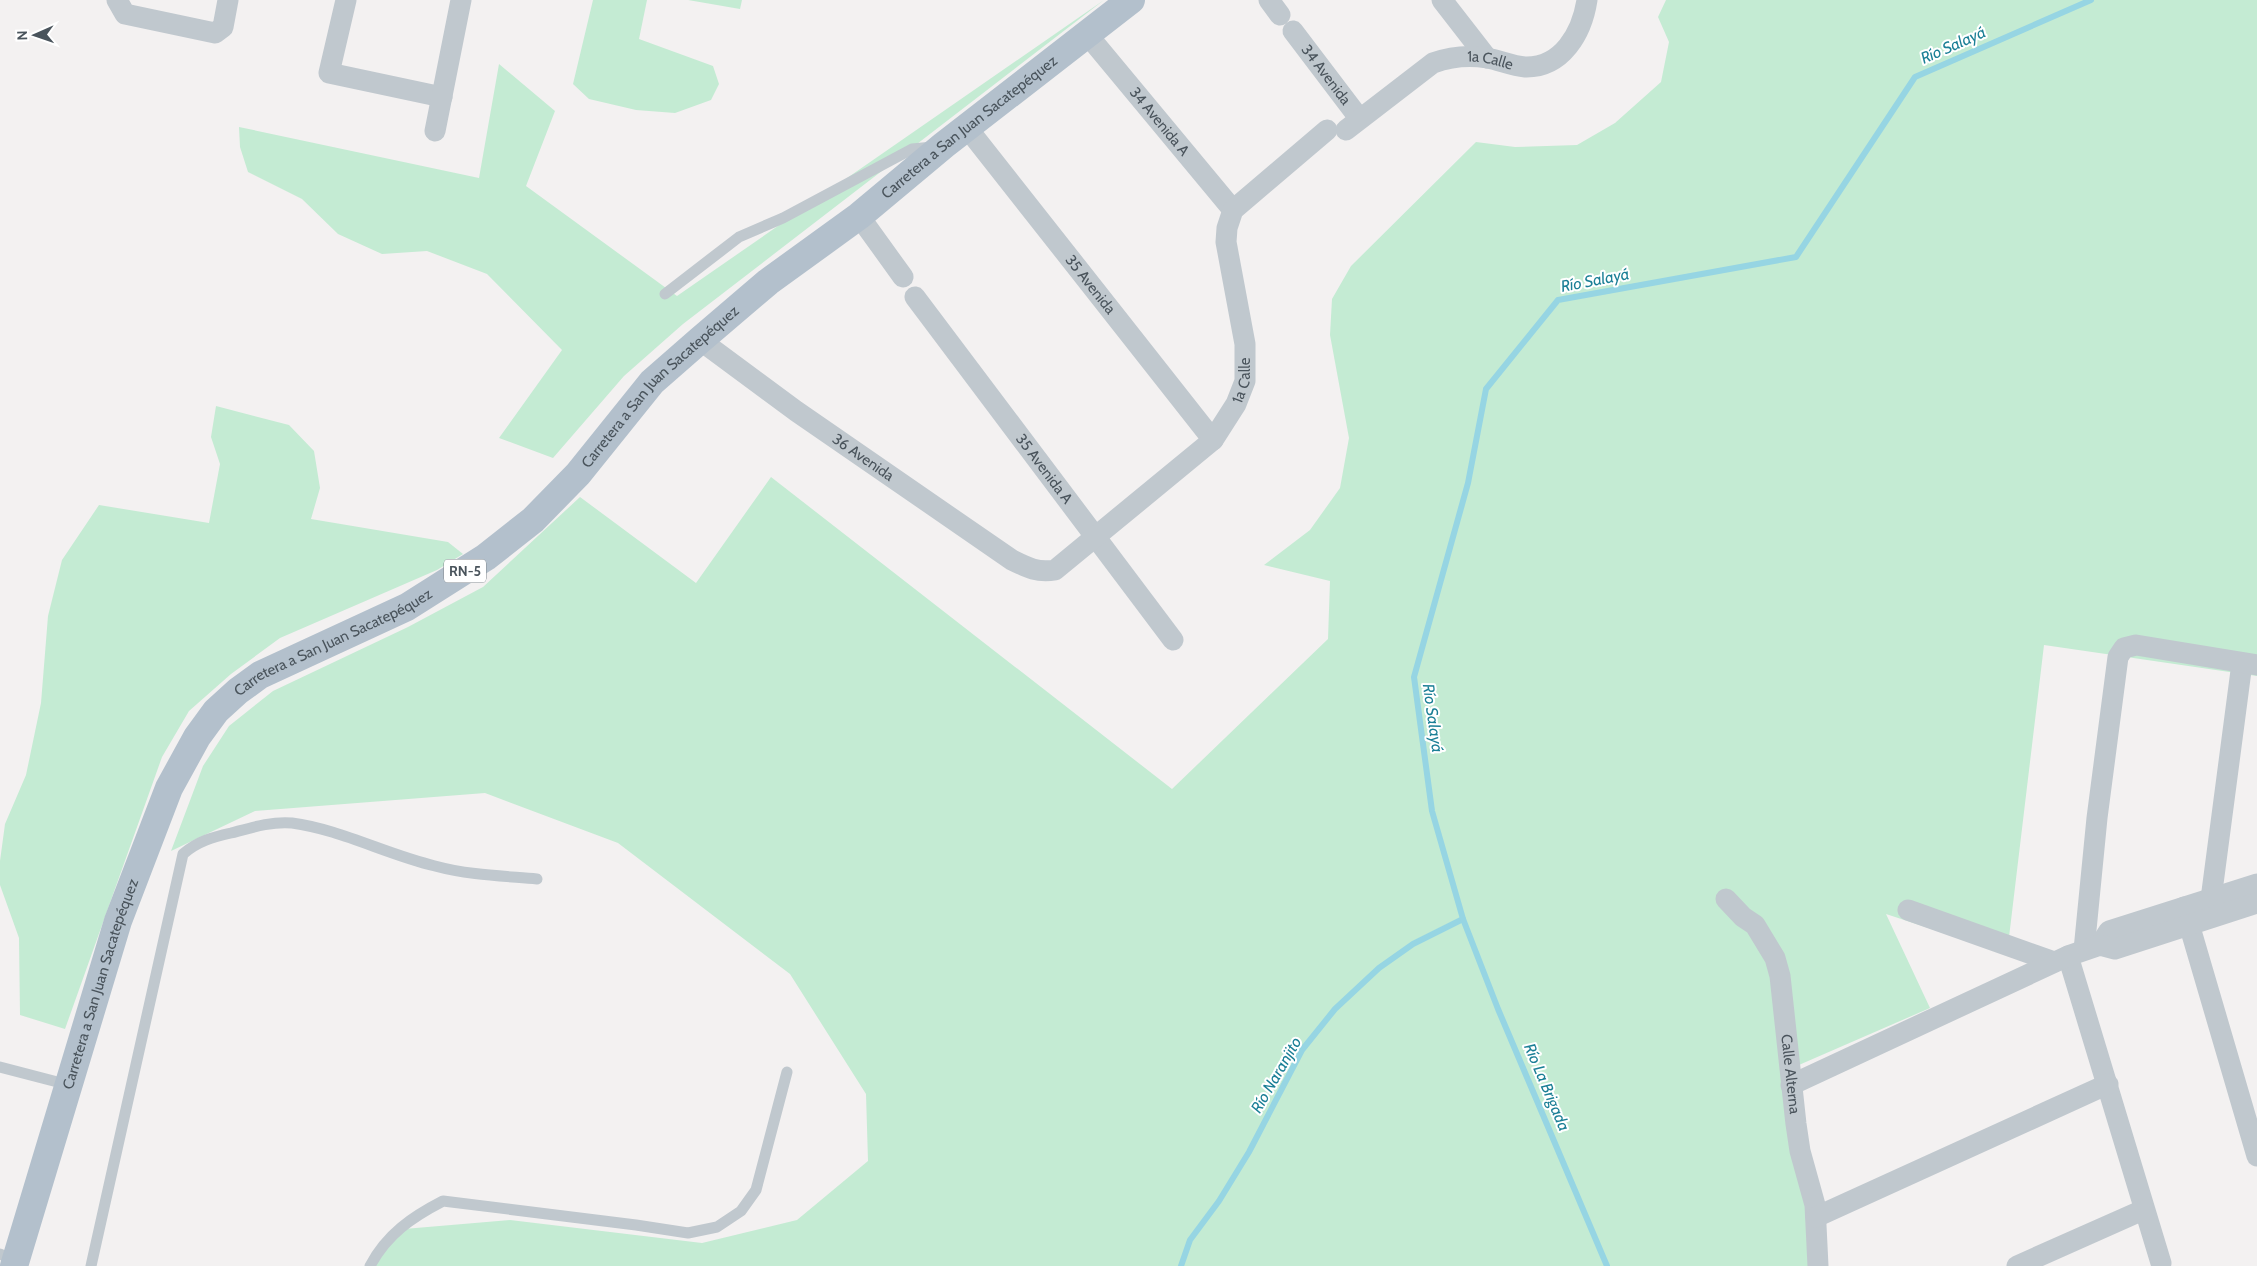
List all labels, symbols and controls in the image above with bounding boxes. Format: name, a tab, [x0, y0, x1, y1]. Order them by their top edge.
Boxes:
north arrow	[10, 10, 60, 60]
water label: Río Salayá	[1918, 22, 1988, 68]
text: N	[13, 30, 31, 41]
street label: 34 Avenida	[1298, 41, 1355, 109]
street label: 1a Calle	[1467, 48, 1516, 74]
street label: Carretera a San Juan Sacatepéquez	[878, 52, 1061, 203]
street label: 34 Avenida A	[1126, 84, 1194, 160]
street label: 35 Avenida	[1062, 251, 1120, 318]
water label: Río Salayá	[1559, 264, 1631, 296]
street label: Carretera a San Juan Sacatepéquez	[578, 302, 743, 472]
street label: 1a Calle	[1228, 357, 1254, 406]
street label: 36 Avenida	[829, 430, 898, 485]
street label: 35 Avenida A	[1012, 430, 1077, 508]
road number: RN-5	[444, 560, 486, 582]
street label: Carretera a San Juan Sacatepéquez	[230, 585, 435, 700]
water label: Río Salayá	[1419, 682, 1447, 754]
street label: Carretera a San Juan Sacatepéquez	[59, 876, 142, 1091]
street label: Calle Alterna	[1777, 1033, 1804, 1116]
water label: Río Naranjito	[1247, 1034, 1305, 1116]
water label: Río La Brigada	[1520, 1040, 1574, 1134]

